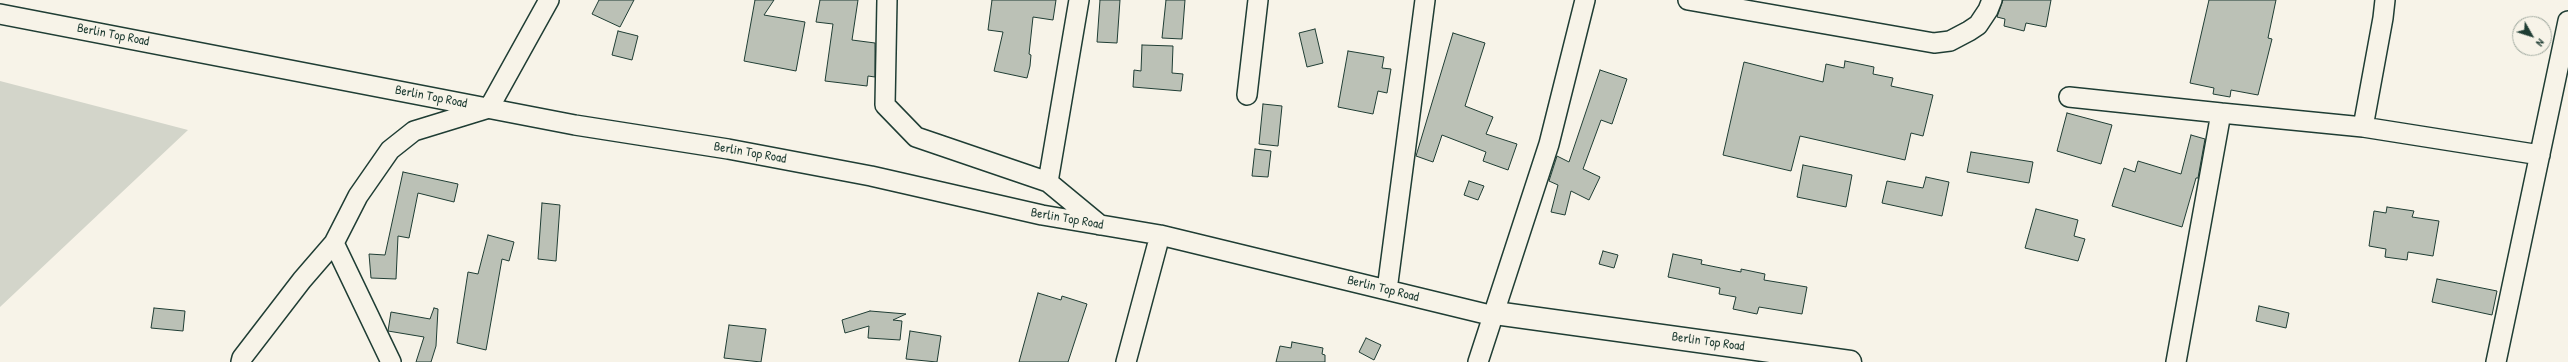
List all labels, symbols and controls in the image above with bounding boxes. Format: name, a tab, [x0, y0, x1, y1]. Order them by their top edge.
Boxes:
north arrow	[2512, 16, 2552, 56]
street label: Berlin Top Road	[76, 20, 150, 50]
text: N	[2533, 36, 2548, 50]
street label: Berlin Top Road	[394, 82, 468, 112]
street label: Berlin Top Road	[713, 139, 787, 167]
street label: Berlin Top Road	[1030, 205, 1104, 233]
street label: Berlin Top Road	[1346, 273, 1420, 305]
street label: Berlin Top Road	[1671, 329, 1745, 355]

